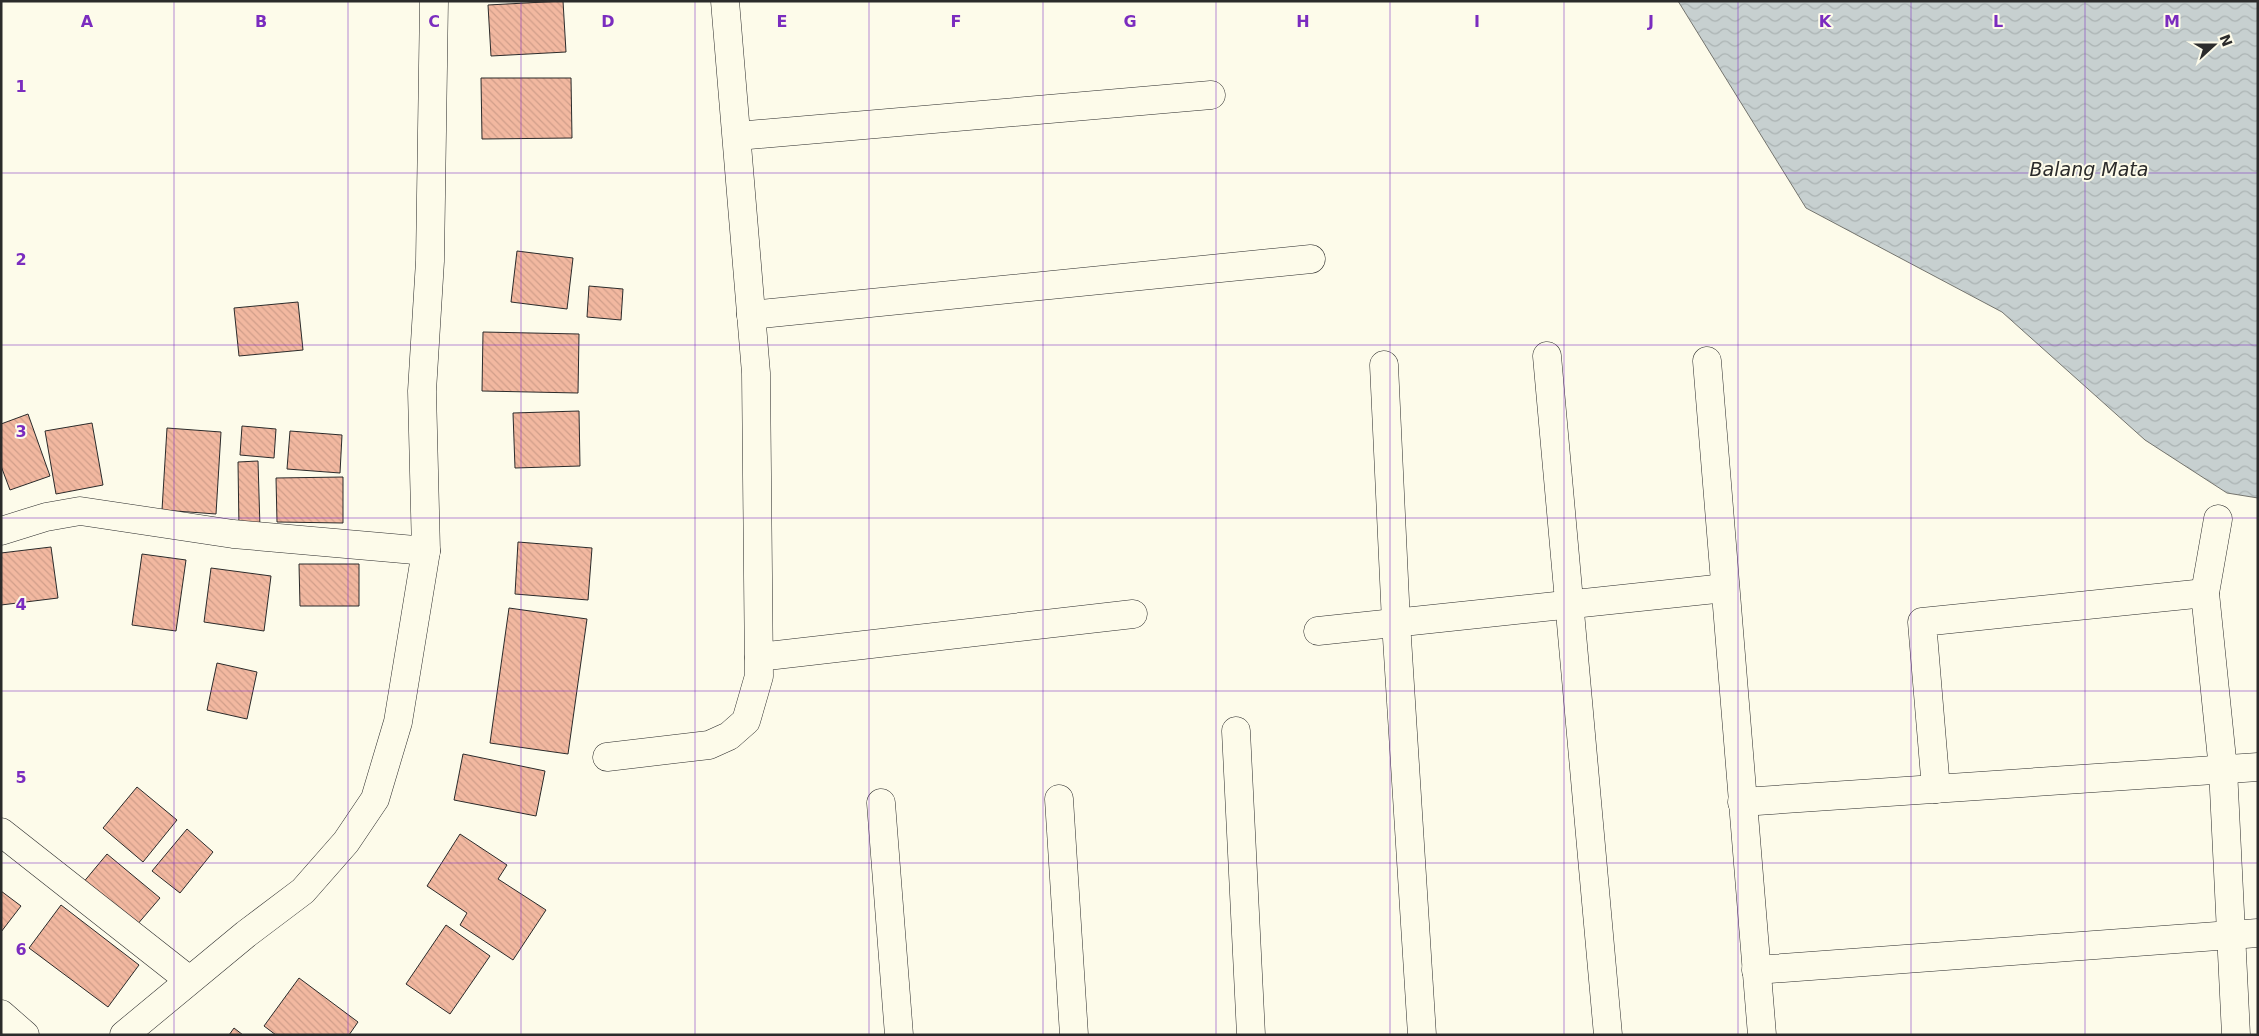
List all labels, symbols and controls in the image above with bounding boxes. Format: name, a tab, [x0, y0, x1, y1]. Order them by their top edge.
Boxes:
text: A	[81, 12, 94, 31]
text: B	[255, 12, 267, 31]
text: C	[428, 12, 440, 31]
text: D	[601, 12, 615, 31]
text: E	[777, 12, 787, 31]
text: F	[951, 12, 961, 31]
text: G	[1123, 12, 1137, 31]
text: H	[1296, 12, 1310, 31]
text: I	[1474, 12, 1480, 31]
text: J	[1647, 12, 1654, 31]
text: K	[1819, 12, 1832, 31]
text: L	[1993, 12, 2003, 31]
text: M	[2164, 12, 2180, 31]
north arrow	[2189, 20, 2239, 70]
text: N	[2217, 32, 2236, 49]
text: 1	[15, 77, 27, 96]
water label: Balang Mata	[2030, 158, 2148, 180]
text: 2	[15, 250, 27, 269]
text: 3	[15, 422, 27, 441]
text: 4	[15, 595, 27, 614]
text: 5	[15, 768, 27, 787]
text: 6	[15, 940, 27, 959]

